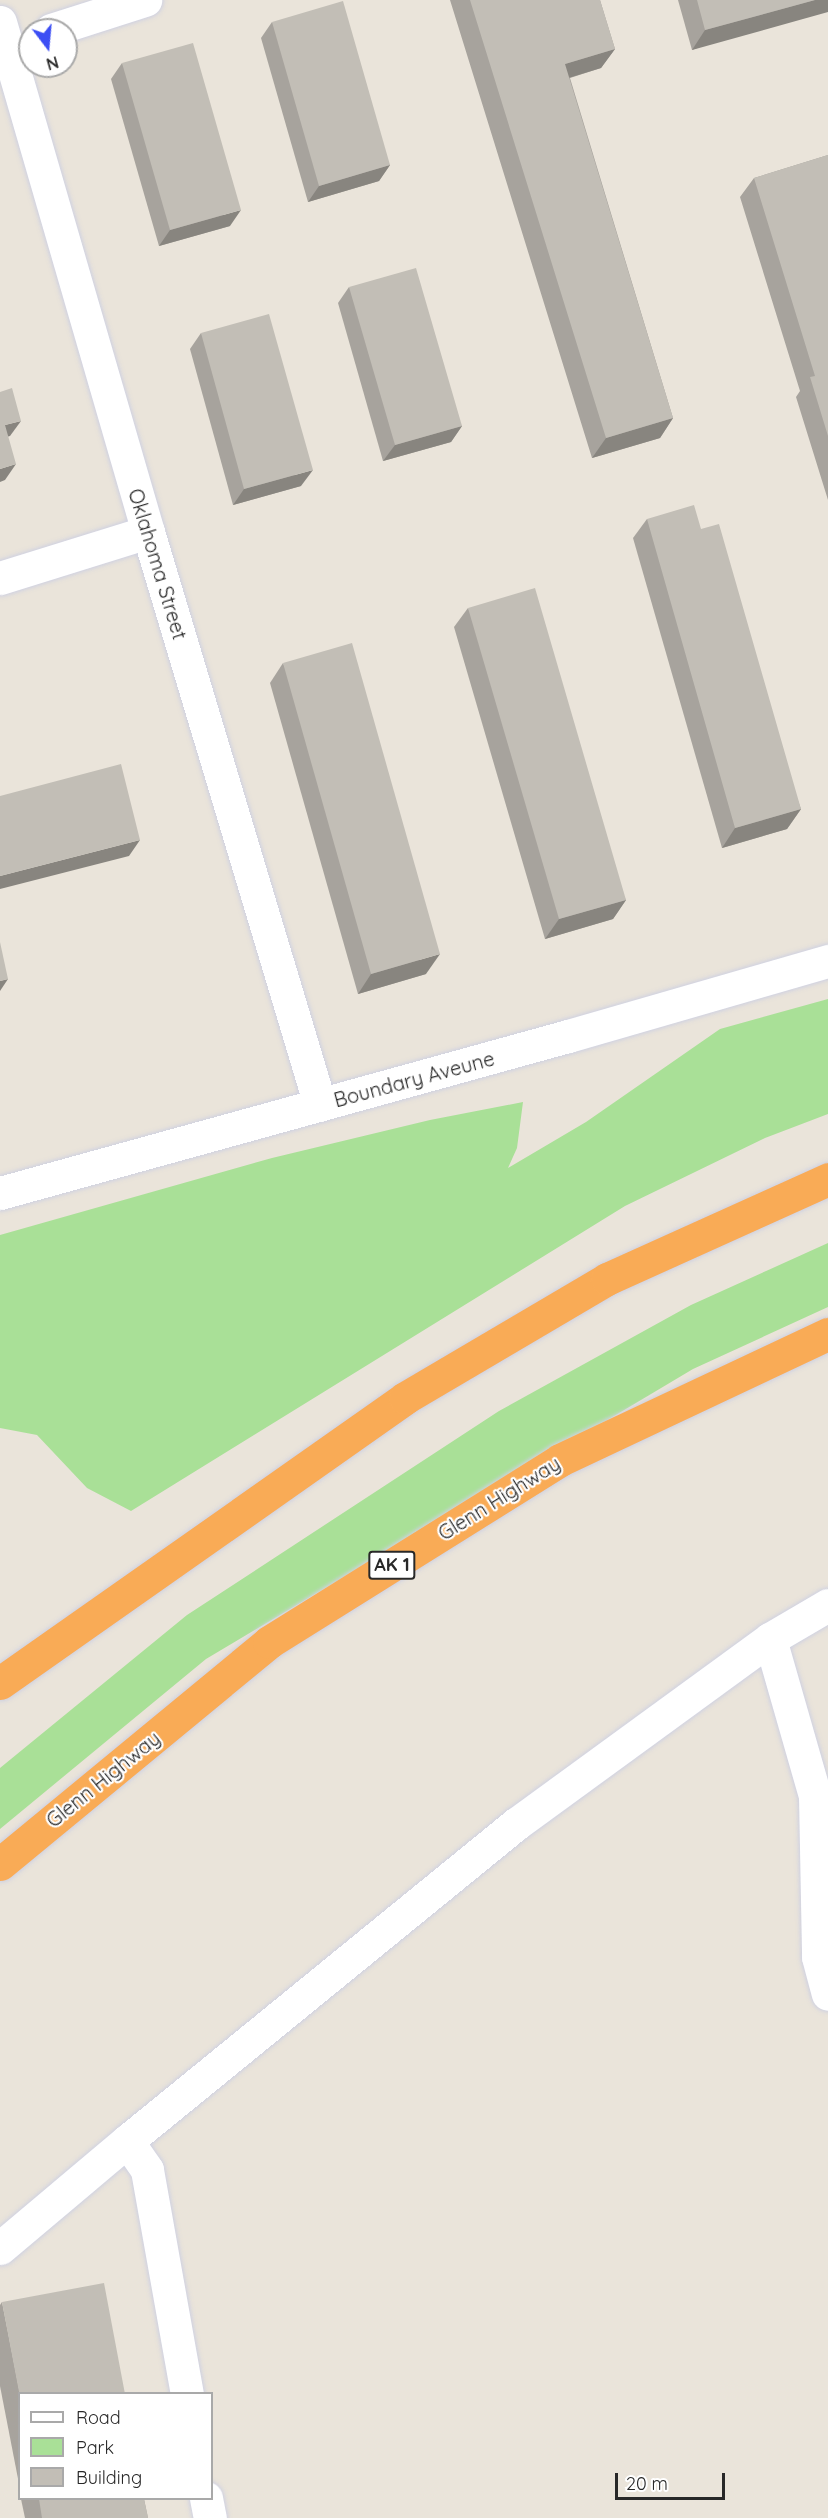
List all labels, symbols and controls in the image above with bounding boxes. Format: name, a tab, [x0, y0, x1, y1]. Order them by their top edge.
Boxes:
north arrow	[18, 18, 78, 78]
text: N	[44, 52, 61, 75]
street label: Oklahoma Street	[124, 486, 192, 642]
street label: Boundary Aveune	[331, 1046, 497, 1112]
street label: Glenn Highway	[434, 1451, 564, 1545]
road number: AK 1	[368, 1550, 416, 1580]
street label: Glenn Highway	[41, 1726, 165, 1832]
legend	[18, 2392, 213, 2500]
text: Road	[76, 2406, 121, 2429]
text: Park	[76, 2436, 114, 2459]
scale bar	[618, 2461, 728, 2499]
text: Building	[76, 2466, 142, 2489]
text: 20 m	[626, 2472, 668, 2495]

